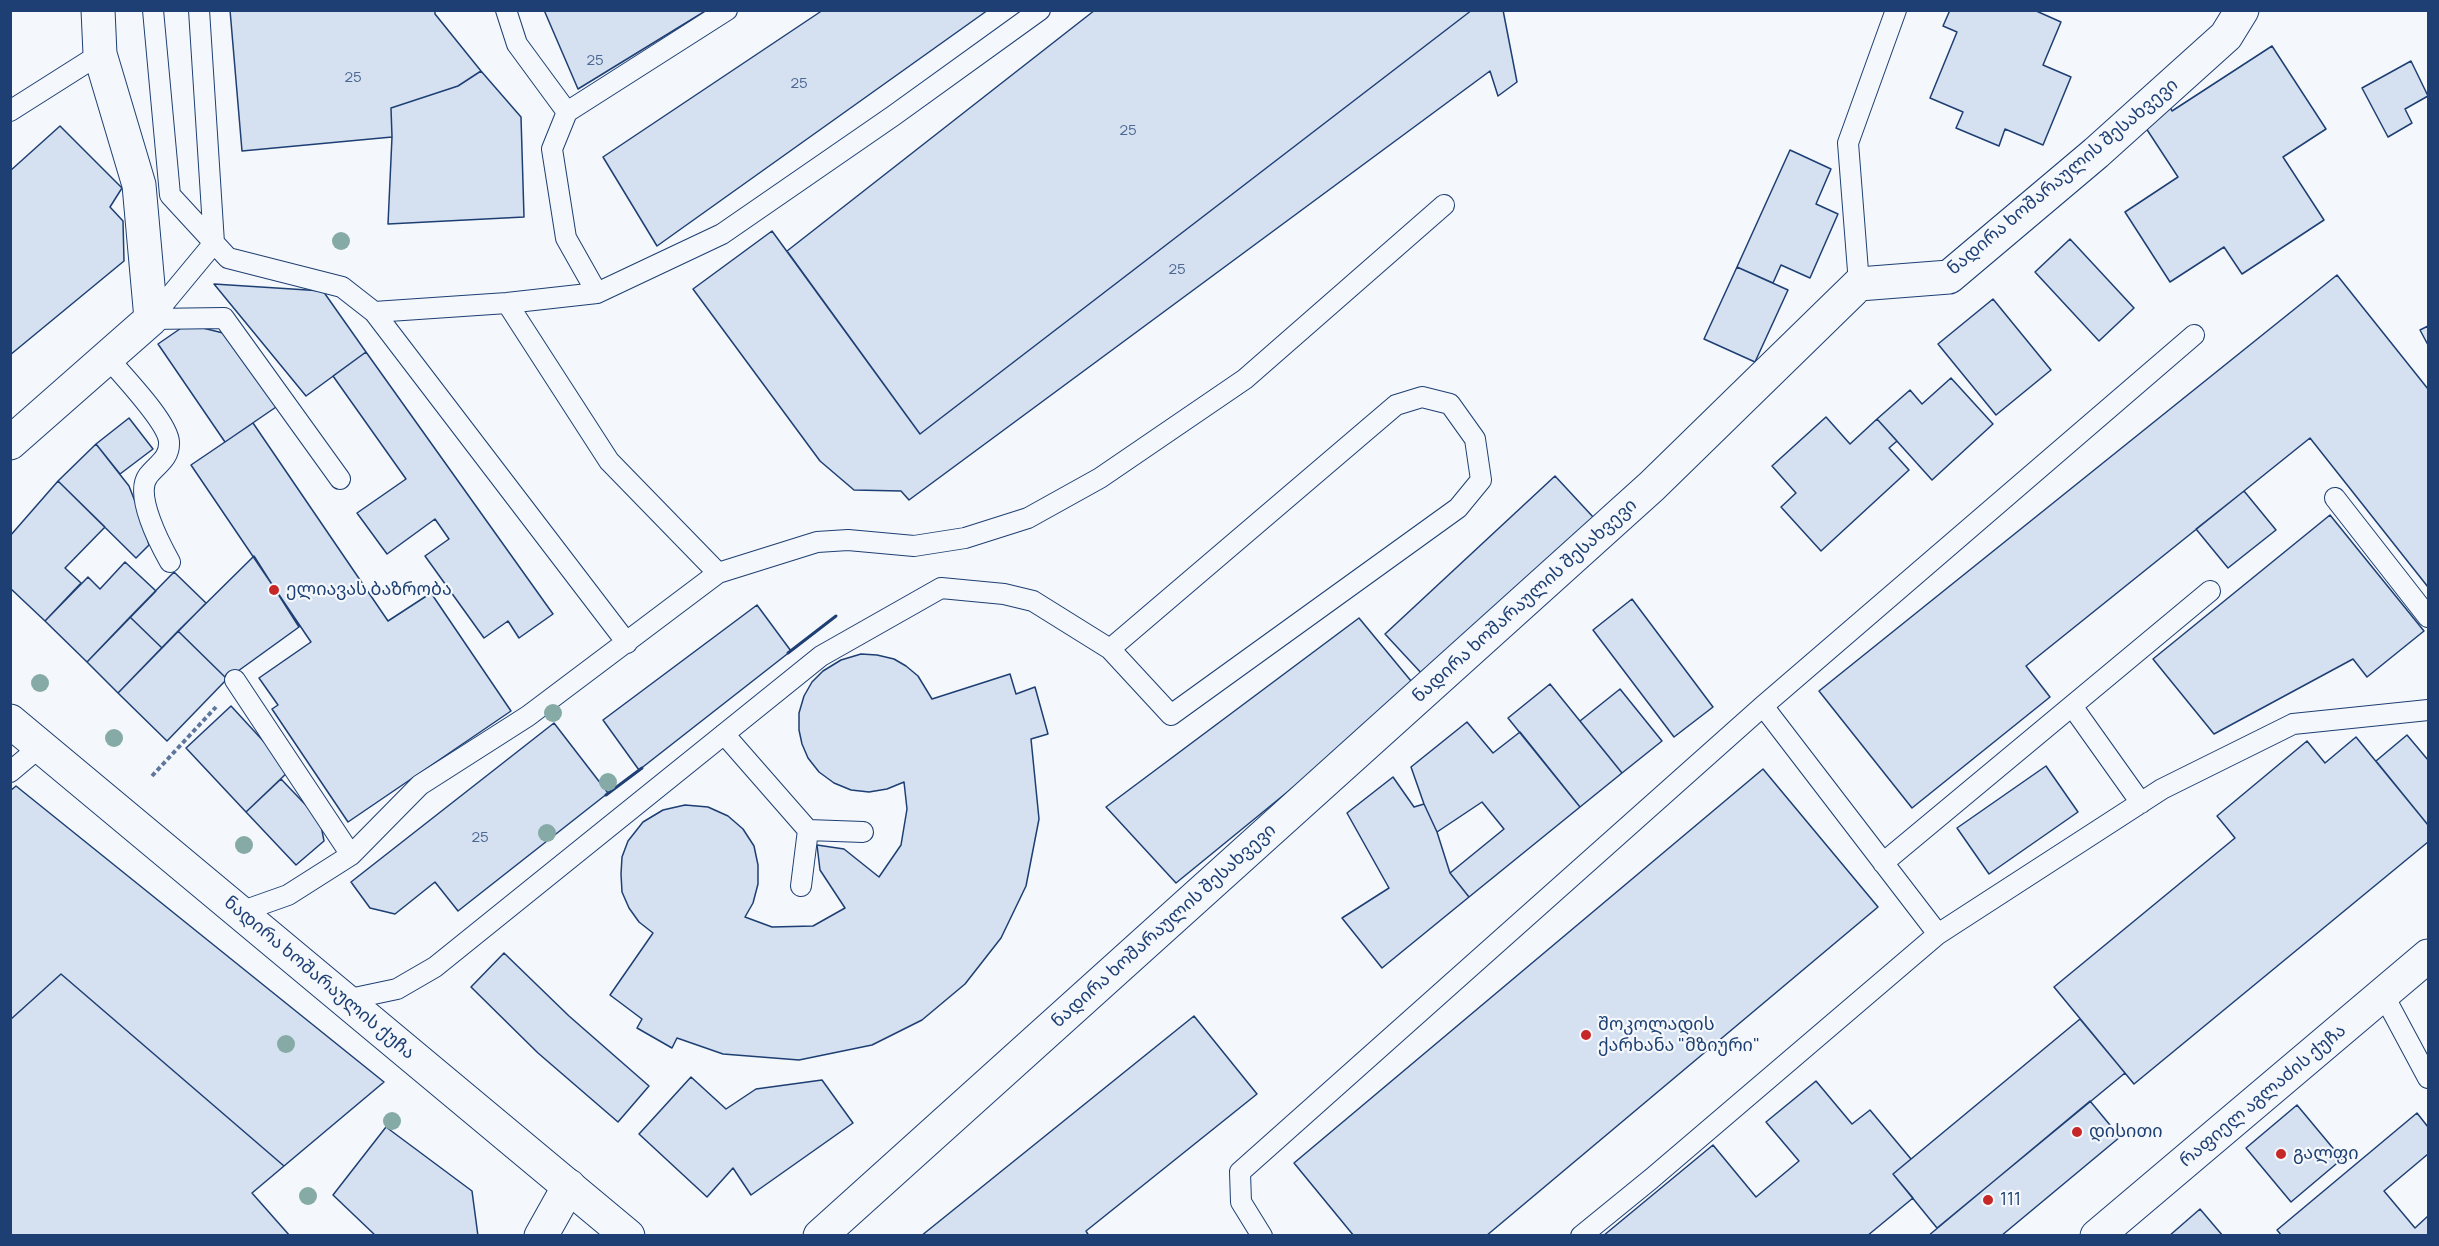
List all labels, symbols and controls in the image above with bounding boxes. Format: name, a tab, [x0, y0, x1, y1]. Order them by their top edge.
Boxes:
house number: 25	[586, 52, 604, 70]
house number: 25	[344, 69, 362, 87]
street label: ნადირა ხოშარაულის შესახვევი	[1943, 74, 2183, 280]
house number: 25	[790, 75, 808, 93]
house number: 25	[1119, 122, 1137, 140]
house number: 25	[1168, 261, 1186, 279]
street label: ნადირა ხოშარაულის შესახვევი	[1408, 494, 1642, 708]
place label: ელიავას ბაზრობა	[286, 579, 452, 601]
marker: ელიავას ბაზრობა	[267, 583, 281, 597]
street label: ნადირა ხოშარაულის შესახვევი	[1047, 819, 1281, 1033]
house number: 25	[471, 829, 489, 847]
street label: ნადირა ხოშარაულის ქუჩა	[219, 892, 419, 1064]
place label: შოკოლადის ქარხანა "მზიური"	[1598, 1014, 1760, 1056]
street label: რაფიელ აგლაძის ქუჩა	[2175, 1020, 2351, 1172]
marker: შოკოლადის ქარხანა "მზიური"	[1579, 1028, 1593, 1042]
place label: დისითი	[2089, 1121, 2163, 1143]
marker: დისითი	[2070, 1125, 2084, 1139]
place label: გალფი	[2293, 1143, 2359, 1165]
marker: გალფი	[2274, 1147, 2288, 1161]
place label: 111	[2000, 1189, 2021, 1211]
marker: 111	[1981, 1193, 1995, 1207]

